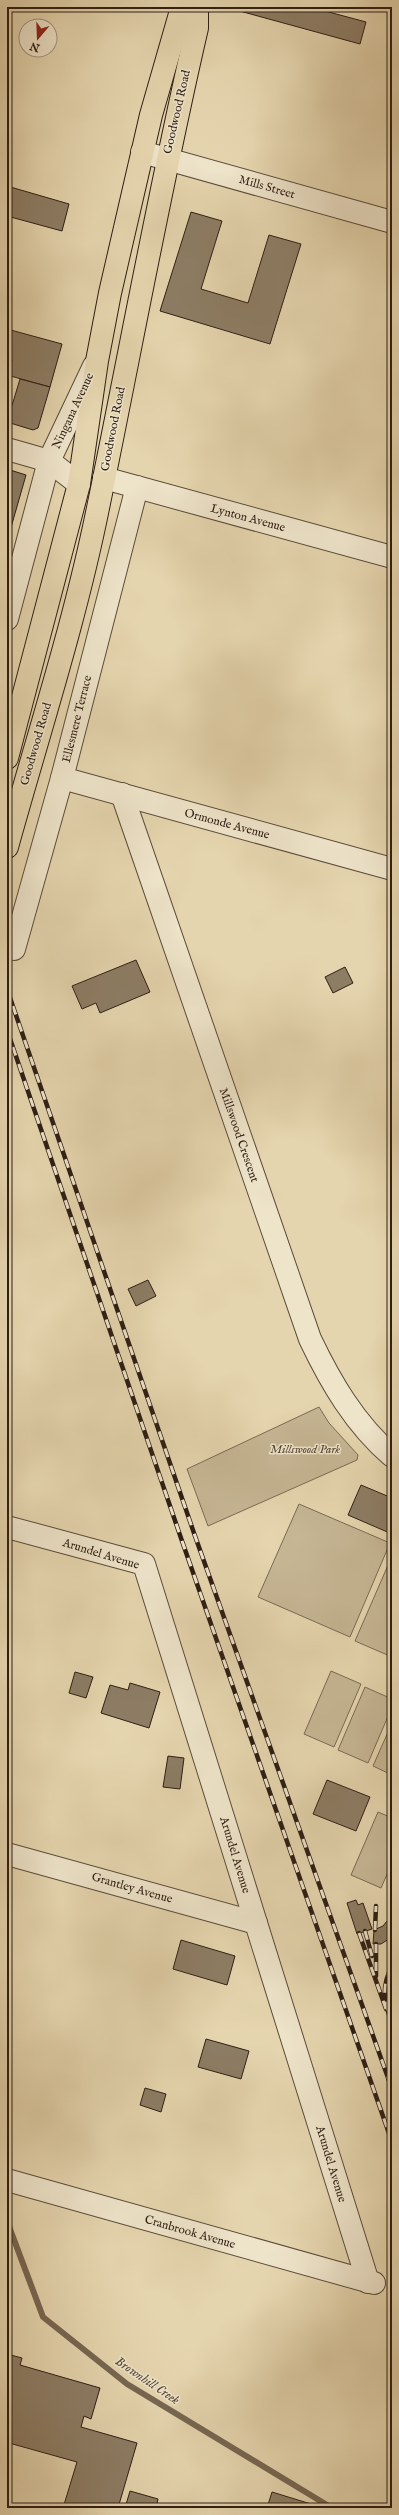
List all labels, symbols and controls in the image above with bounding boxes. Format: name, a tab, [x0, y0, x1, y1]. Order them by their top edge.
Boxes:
north arrow	[18, 18, 58, 58]
text: N	[28, 38, 43, 55]
street label: Goodwood Road	[160, 68, 194, 155]
street label: Mills Street	[237, 172, 297, 202]
street label: Ningana Avenue	[49, 370, 97, 452]
street label: Goodwood Road	[97, 385, 129, 472]
street label: Lynton Avenue	[209, 501, 287, 535]
street label: Ellesmere Terrace	[59, 673, 95, 764]
street label: Goodwood Road	[17, 700, 55, 787]
street label: Ormonde Avenue	[183, 805, 272, 843]
street label: Millswood Crescent	[216, 1086, 262, 1184]
park label: Millswood Park	[270, 1442, 340, 1457]
street label: Arundel Avenue	[60, 1535, 142, 1573]
street label: Arundel Avenue	[216, 1814, 254, 1896]
street label: Grantley Avenue	[90, 1869, 175, 1907]
street label: Arundel Avenue	[312, 2123, 350, 2205]
street label: Cranbrook Avenue	[143, 2212, 238, 2252]
water label: Brownhill Creek	[111, 2353, 183, 2409]

